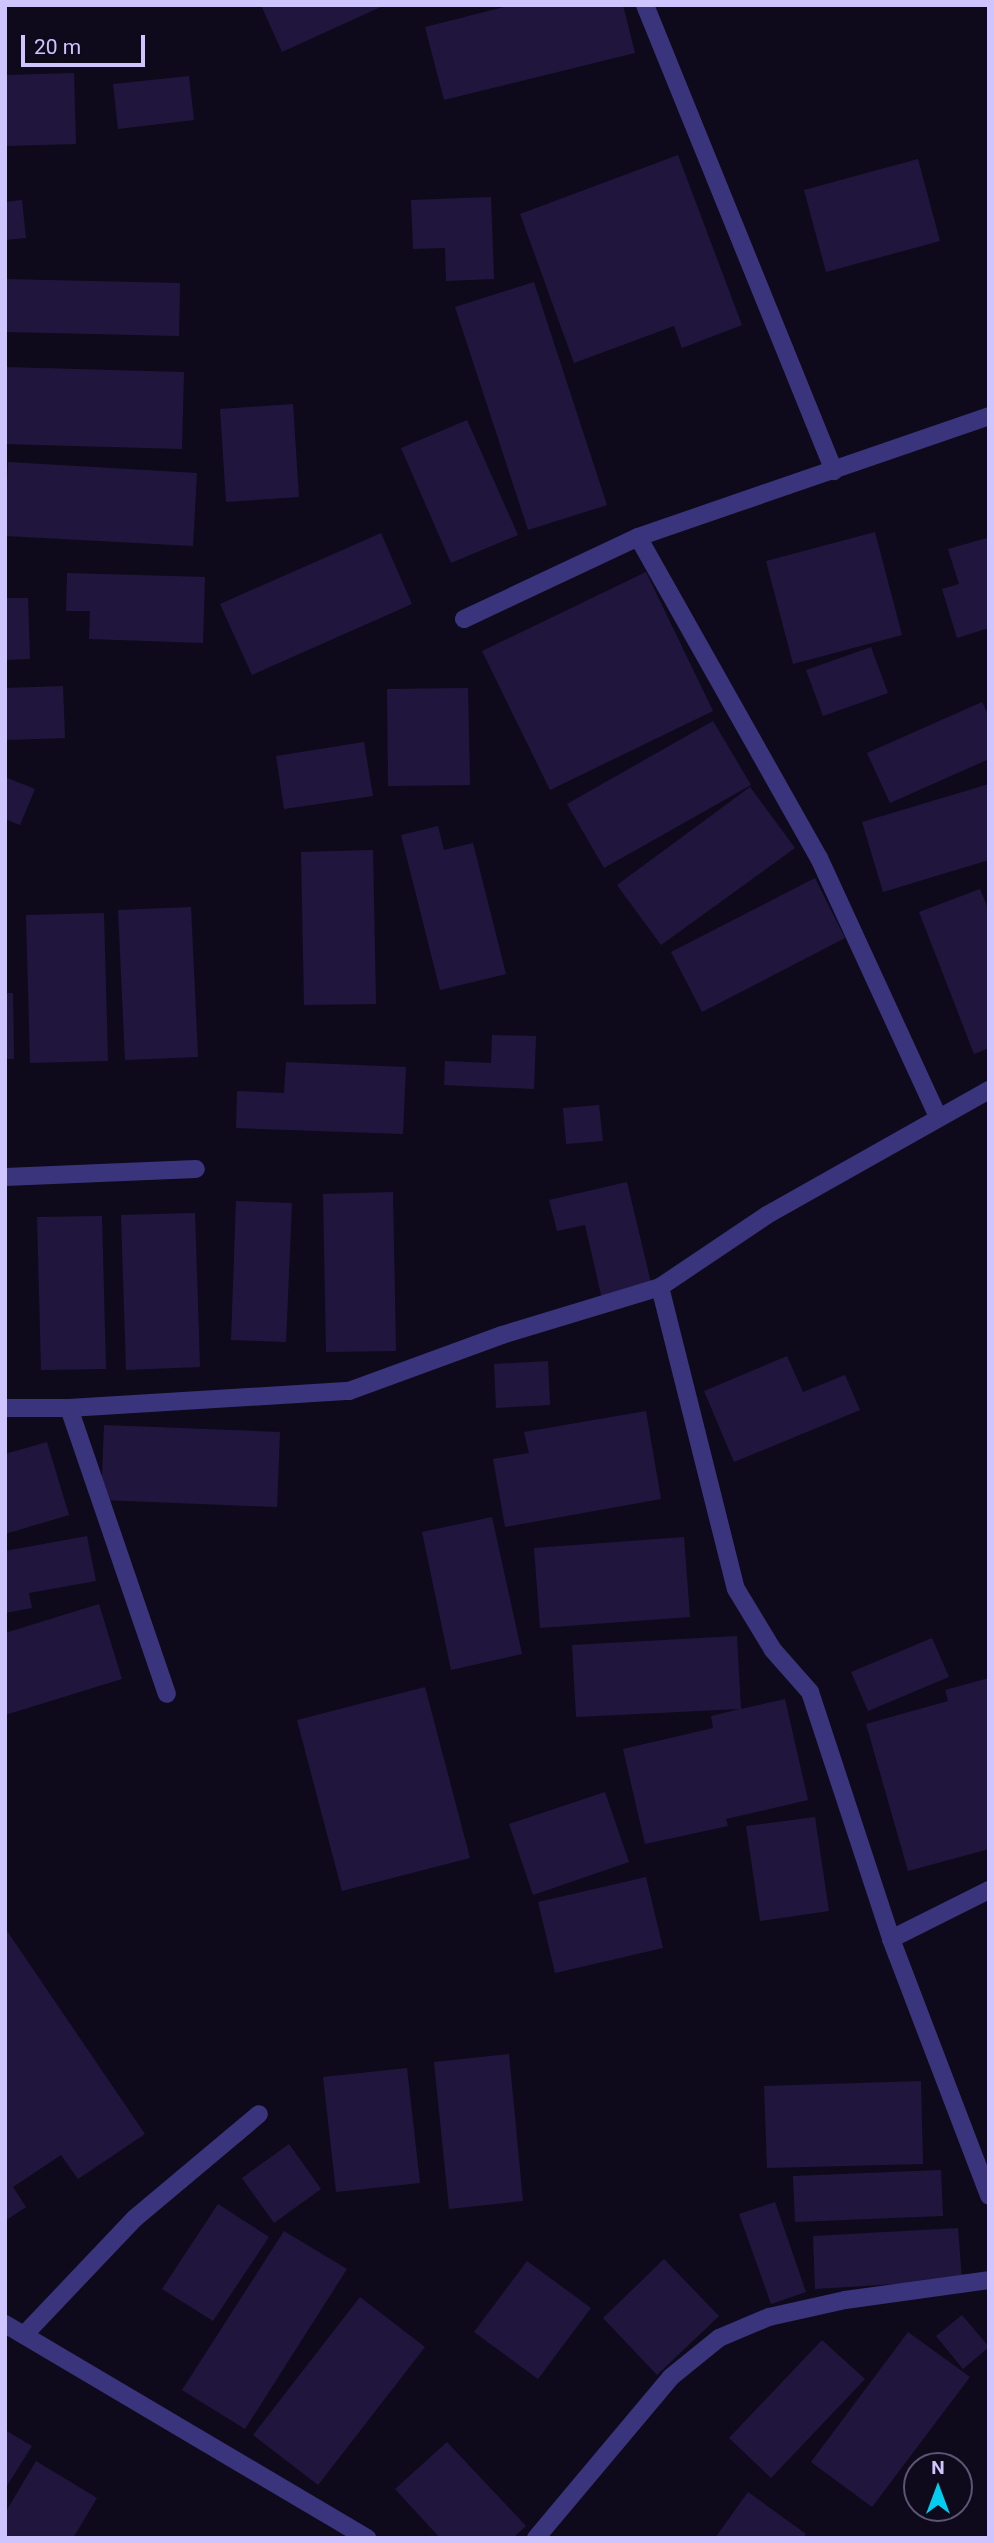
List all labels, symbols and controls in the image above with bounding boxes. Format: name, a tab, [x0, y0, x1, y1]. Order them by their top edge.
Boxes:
scale bar	[24, 21, 149, 65]
text: 20 m	[34, 35, 81, 59]
north arrow	[903, 2452, 973, 2522]
text: N	[931, 2456, 945, 2479]

